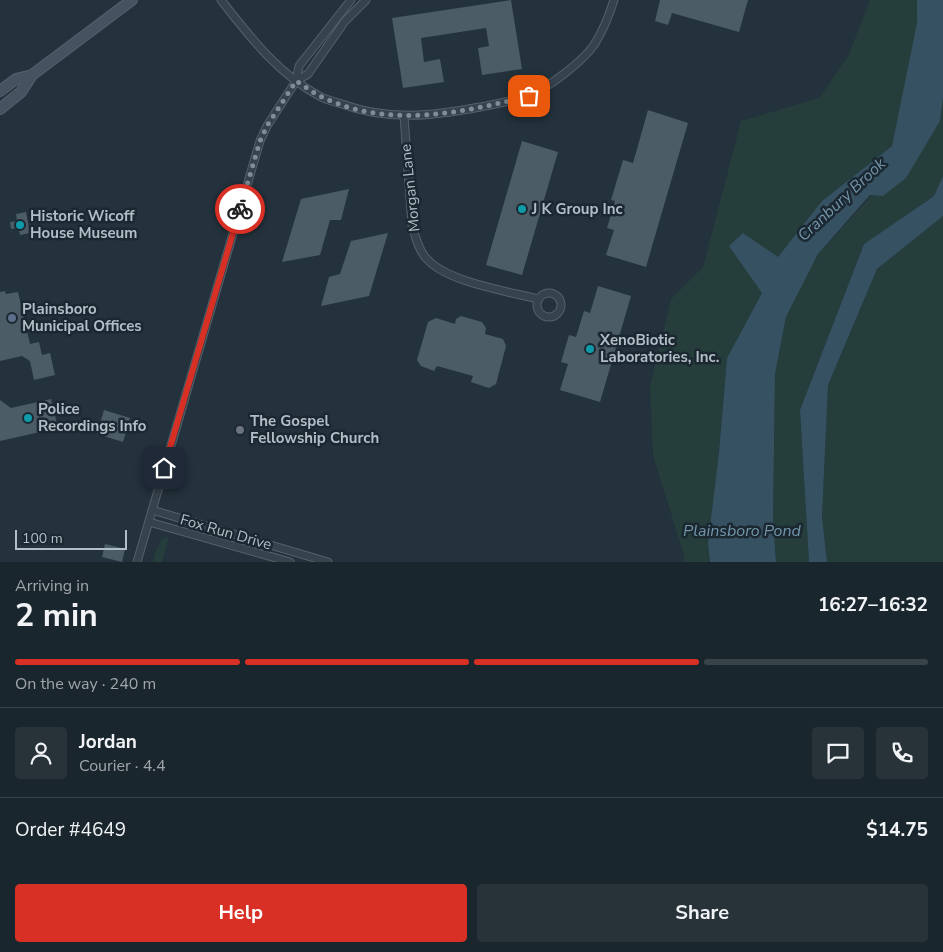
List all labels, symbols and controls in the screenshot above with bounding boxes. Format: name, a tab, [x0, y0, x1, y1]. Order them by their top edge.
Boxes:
pin	[508, 75, 550, 117]
icon: bag	[515, 82, 543, 110]
street label: Morgan Lane	[395, 143, 425, 233]
water label: Cranbury Brook	[793, 152, 891, 246]
courier	[215, 184, 265, 234]
icon: bike	[226, 195, 254, 223]
place label: J K Group Inc	[531, 199, 623, 219]
marker: J K Group Inc	[516, 203, 528, 215]
place label: Historic Wicoff House Museum	[30, 206, 137, 243]
marker: Historic Wicoff House Museum	[14, 219, 26, 231]
place label: Plainsboro Municipal Offices	[22, 299, 142, 336]
marker: Plainsboro Municipal Offices	[6, 312, 18, 324]
place label: XenoBiotic Laboratories, Inc.	[599, 330, 719, 367]
marker: XenoBiotic Laboratories, Inc.	[584, 343, 596, 355]
place label: Police Recordings Info	[38, 399, 147, 436]
place label: The Gospel Fellowship Church	[250, 411, 379, 448]
marker: Police Recordings Info	[22, 412, 34, 424]
marker: The Gospel Fellowship Church	[234, 424, 246, 436]
pin	[143, 447, 185, 489]
icon: home	[150, 454, 178, 482]
street label: Fox Run Drive	[178, 509, 274, 555]
water label: Plainsboro Pond	[683, 520, 802, 542]
scale bar	[15, 527, 128, 550]
text: 100 m	[22, 529, 63, 548]
text: Arriving in	[15, 575, 89, 597]
text: 16:27–16:32	[818, 592, 928, 618]
text: 2 min	[15, 594, 98, 637]
text: On the way · 240 m	[15, 673, 156, 695]
button: person	[15, 727, 67, 779]
button: chat	[812, 727, 864, 779]
button: phone	[876, 727, 928, 779]
text: Jordan	[79, 729, 137, 755]
text: Courier · 4.4	[79, 755, 165, 777]
text: Order #4649	[15, 817, 126, 843]
text: $14.75	[866, 817, 928, 843]
button: Help	[15, 884, 467, 942]
button: Share	[477, 884, 928, 942]

